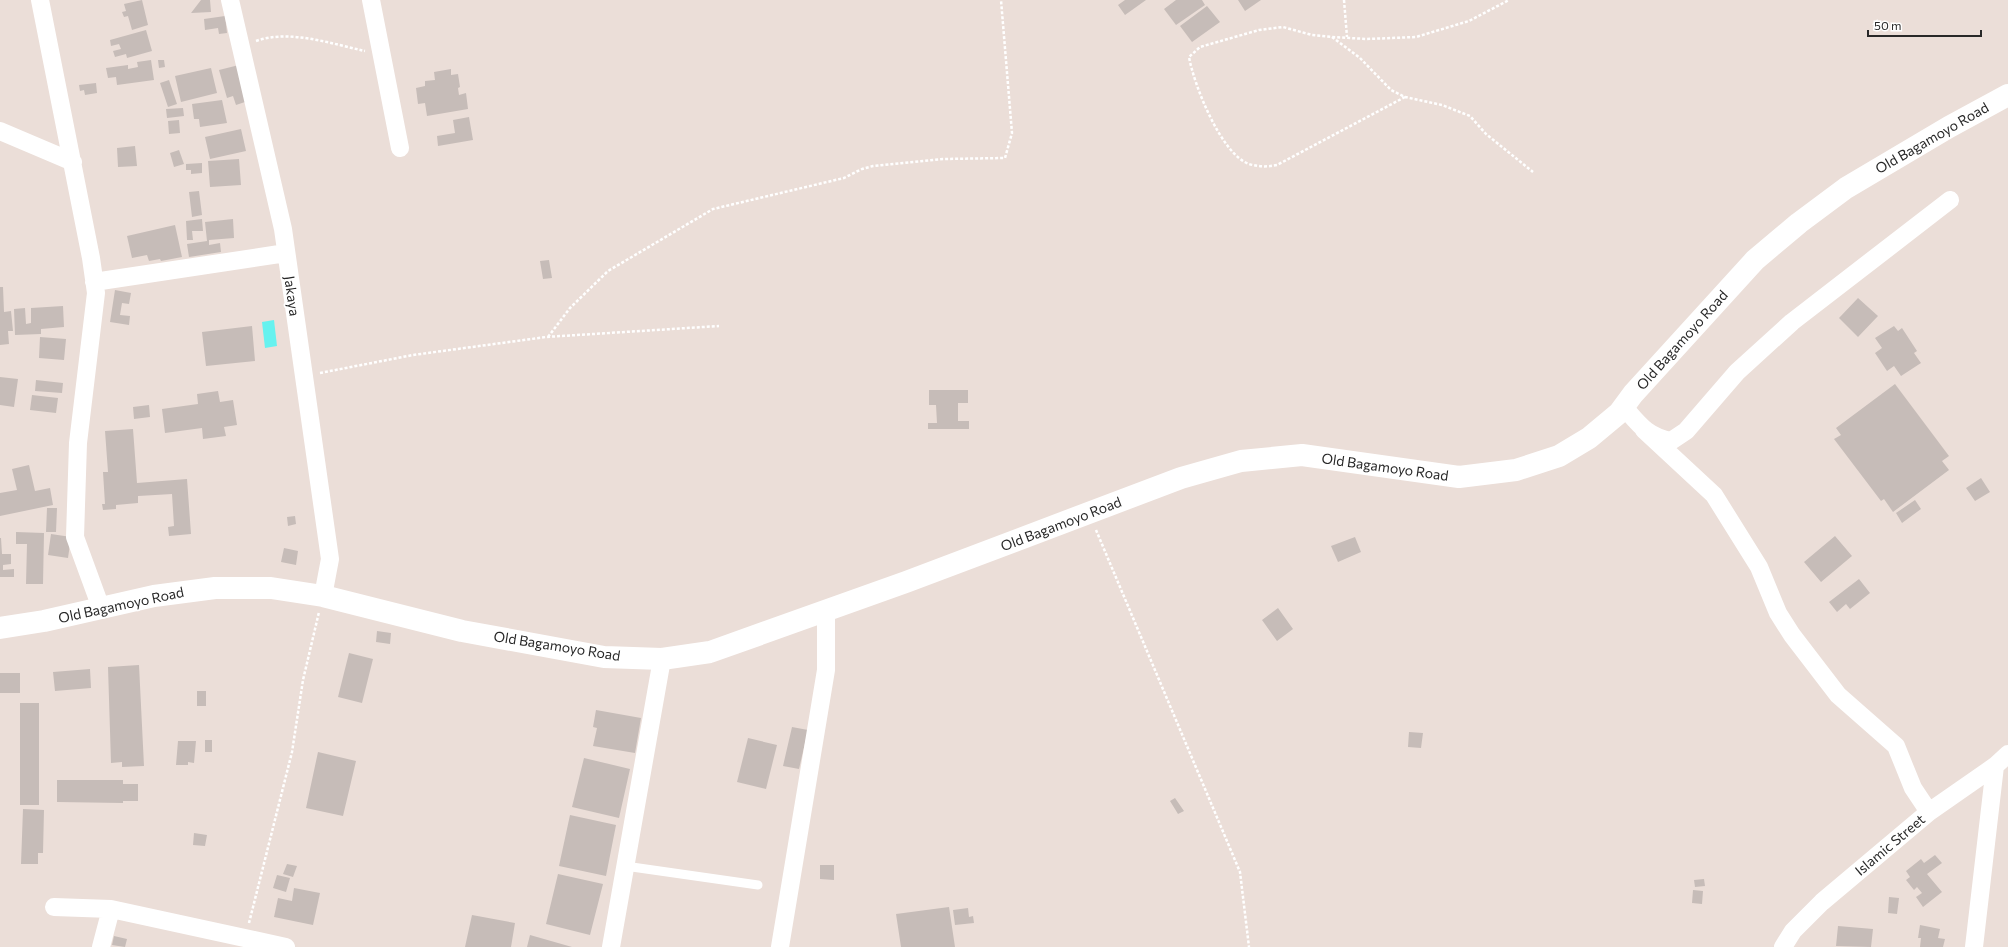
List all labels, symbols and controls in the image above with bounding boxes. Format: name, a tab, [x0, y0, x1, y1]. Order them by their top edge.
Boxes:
scale bar	[1868, 12, 1981, 38]
text: 50 m	[1874, 18, 1902, 32]
street label: Old Bagamoyo Road	[1872, 98, 1991, 177]
street label: Jakaya	[281, 275, 304, 317]
street label: Old Bagamoyo Road	[1632, 286, 1731, 393]
street label: Old Bagamoyo Road	[1321, 449, 1450, 484]
street label: Old Bagamoyo Road	[998, 493, 1124, 554]
street label: Old Bagamoyo Road	[57, 583, 185, 626]
street label: Old Bagamoyo Road	[493, 627, 622, 664]
street label: Islamic Street	[1851, 810, 1928, 879]

